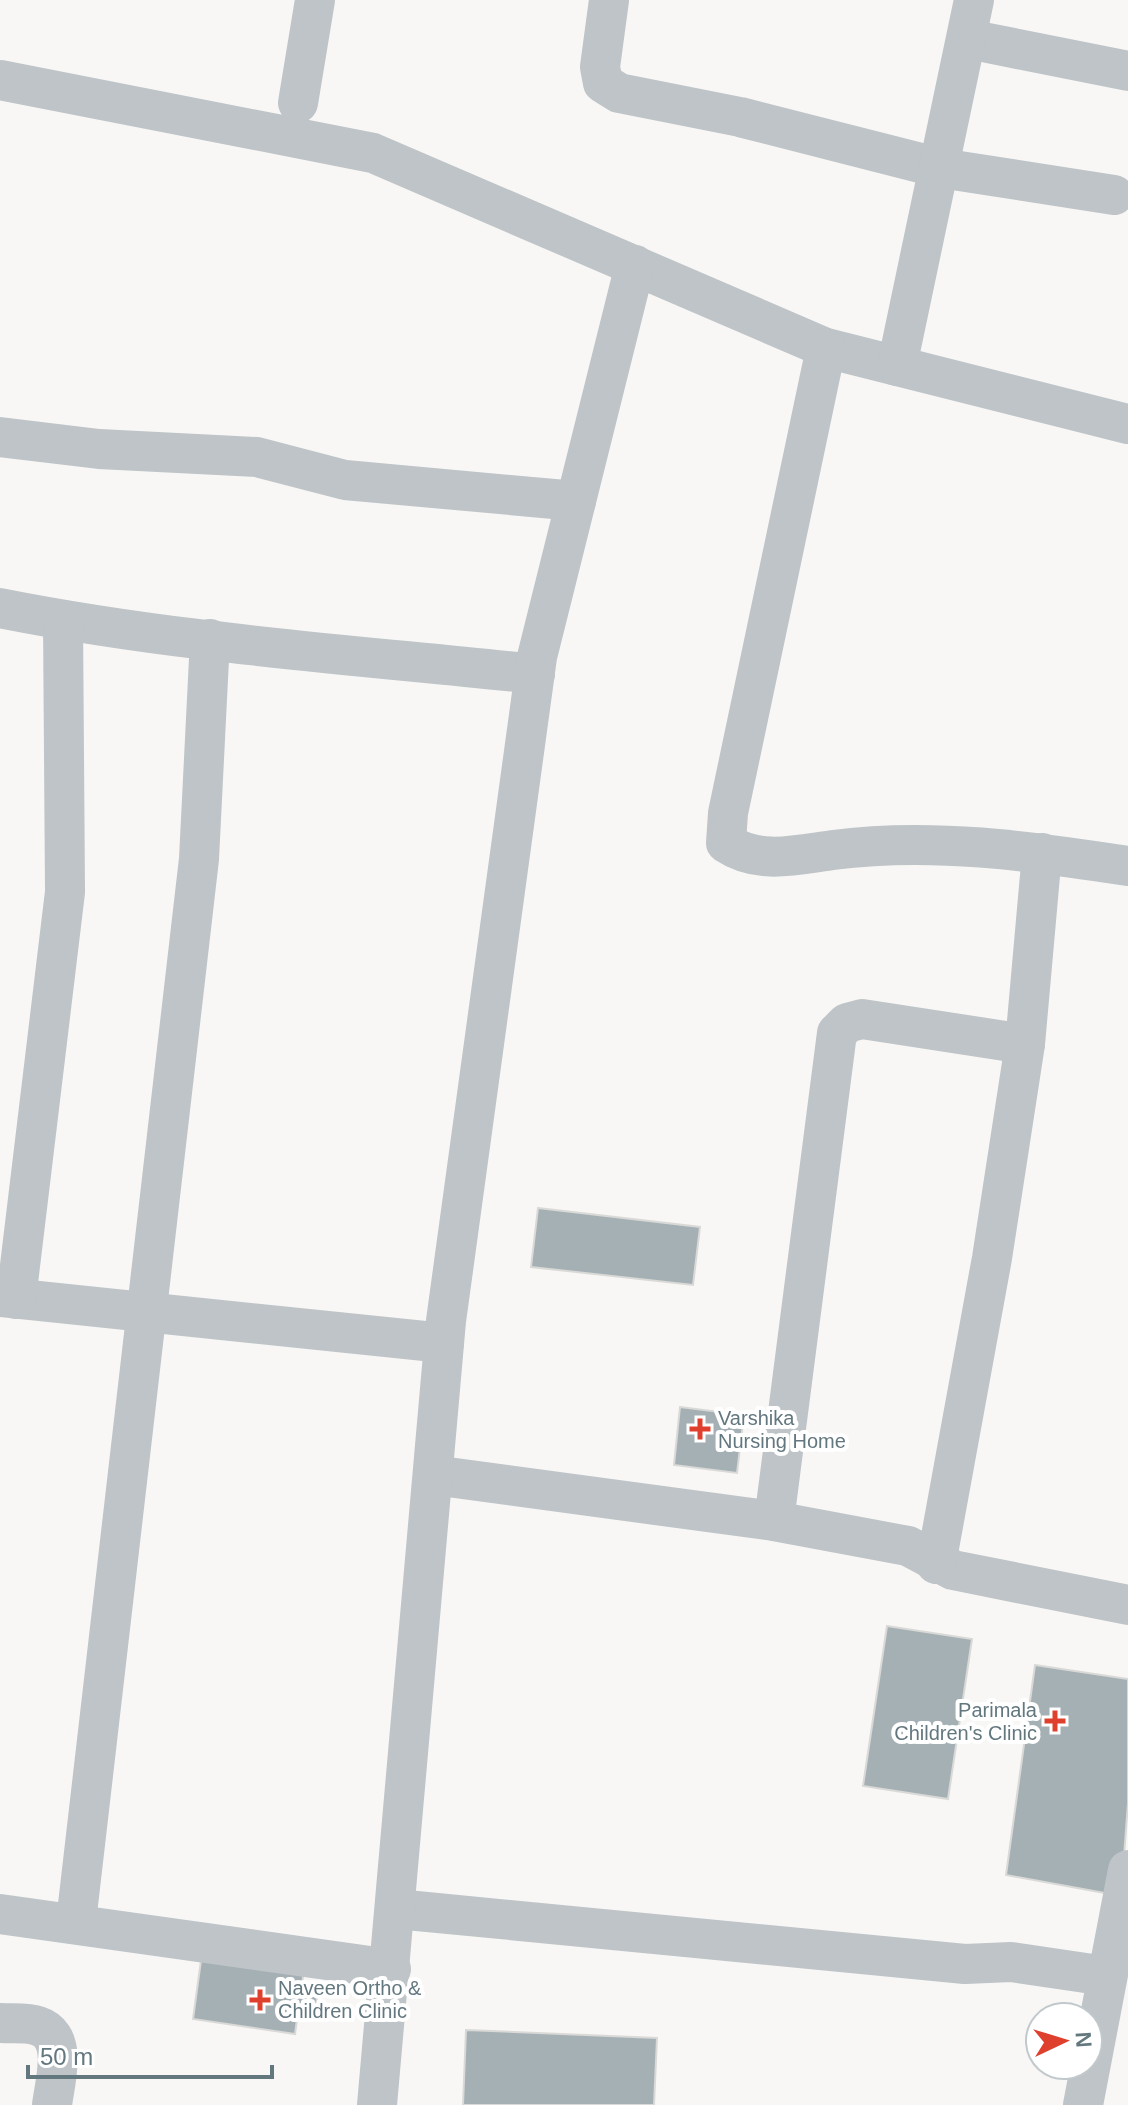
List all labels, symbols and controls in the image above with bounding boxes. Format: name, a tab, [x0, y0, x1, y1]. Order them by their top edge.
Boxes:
place label: Varshika Nursing Home	[718, 1407, 846, 1452]
marker: Varshika Nursing Home	[689, 1418, 711, 1440]
place label: Parimala Children's Clinic	[894, 1699, 1038, 1744]
marker: Parimala Children's Clinic	[1044, 1710, 1066, 1732]
place label: Naveen Ortho & Children Clinic	[278, 1977, 422, 2022]
marker: Naveen Ortho & Children Clinic	[249, 1989, 271, 2011]
north arrow	[1024, 2001, 1104, 2081]
scale bar	[28, 2029, 272, 2079]
text: N	[1070, 2031, 1096, 2048]
text: 50 m	[40, 2043, 93, 2070]

